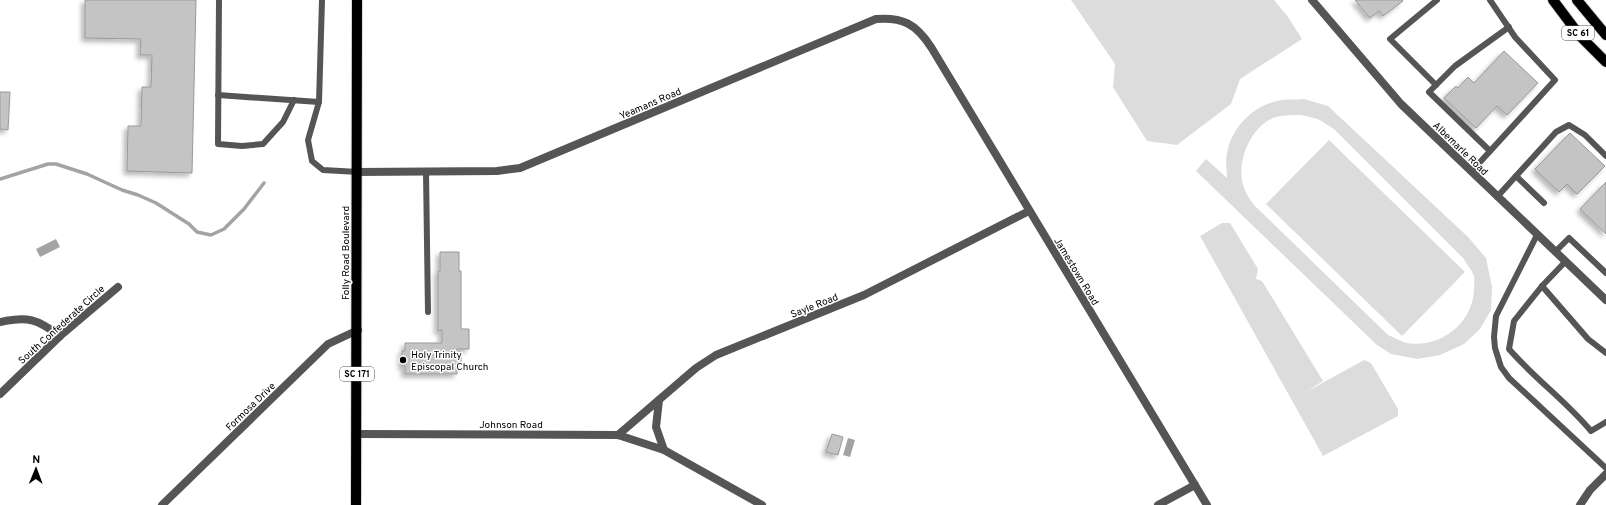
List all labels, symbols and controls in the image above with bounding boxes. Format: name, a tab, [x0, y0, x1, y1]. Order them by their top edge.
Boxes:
road number: SC 61	[1562, 26, 1594, 40]
street label: Yeamans Road	[618, 86, 683, 123]
street label: Albemarle Road	[1430, 119, 1490, 179]
street label: Folly Road Boulevard	[340, 206, 353, 300]
street label: Jamestown Road	[1050, 236, 1101, 308]
street label: South Confederate Circle	[16, 283, 108, 367]
street label: Sayle Road	[789, 291, 840, 322]
place label: Holy Trinity Episcopal Church	[411, 349, 488, 374]
marker: Holy Trinity Episcopal Church	[398, 355, 408, 365]
road number: SC 171	[340, 367, 374, 381]
street label: Formosa Drive	[223, 380, 279, 434]
street label: Johnson Road	[479, 419, 543, 432]
north arrow	[16, 449, 56, 489]
text: N	[32, 453, 40, 467]

